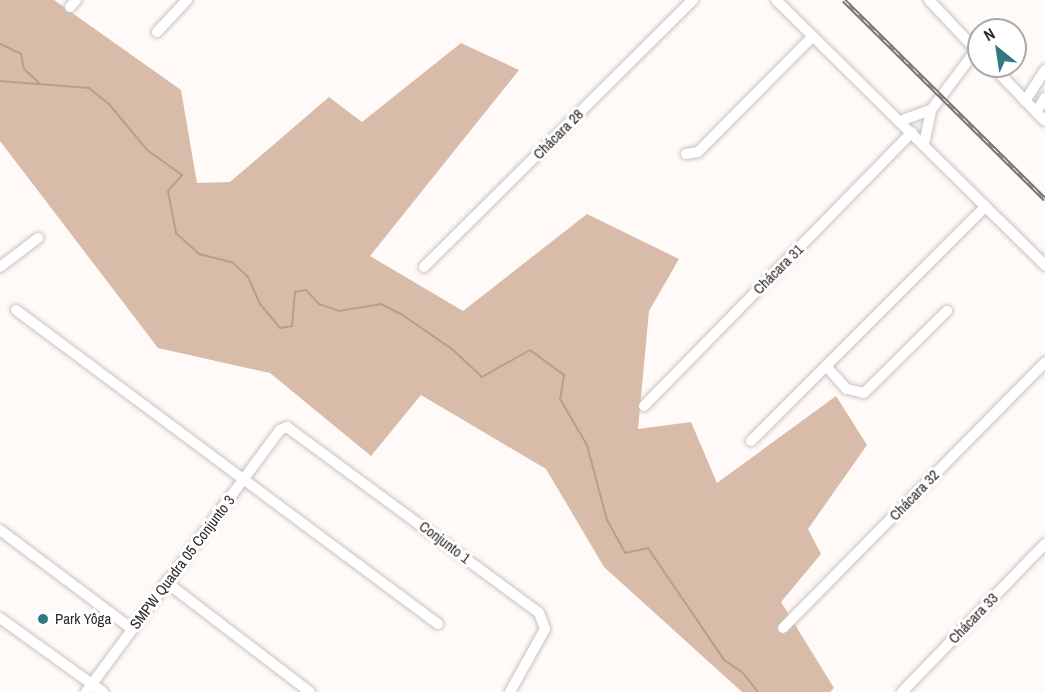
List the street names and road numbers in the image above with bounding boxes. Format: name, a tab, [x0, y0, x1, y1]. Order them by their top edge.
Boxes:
street label: Chácara 28	[529, 105, 587, 163]
street label: Chácara 31	[749, 240, 807, 298]
street label: Chácara 32	[885, 466, 943, 524]
street label: SMPW Quadra 05 Conjunto 3	[126, 492, 238, 632]
street label: Conjunto 1	[416, 517, 474, 567]
street label: Chácara 33	[944, 589, 1002, 647]

